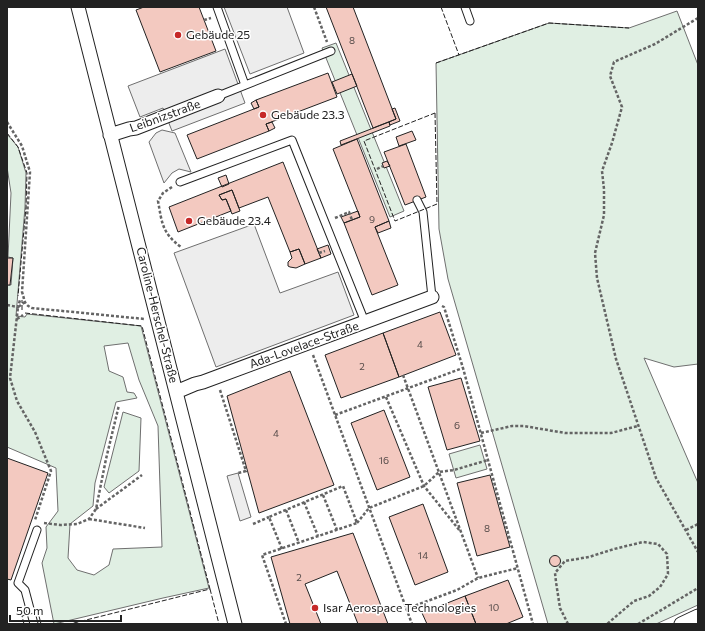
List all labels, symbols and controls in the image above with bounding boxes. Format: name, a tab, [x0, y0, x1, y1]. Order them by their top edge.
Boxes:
place label: Gebäude 25	[186, 27, 250, 41]
marker: Gebäude 25	[173, 30, 183, 40]
house number: 8	[349, 34, 355, 46]
street label: Leibnizstraße	[127, 96, 202, 134]
place label: Gebäude 23.3	[271, 107, 345, 121]
marker: Gebäude 23.3	[258, 110, 268, 120]
place label: Gebäude 23.4	[197, 213, 271, 227]
house number: 9	[369, 213, 375, 225]
marker: Gebäude 23.4	[184, 216, 194, 226]
street label: Caroline-Herschel-Straße	[134, 245, 182, 384]
street label: Ada-Lovelace-Straße	[247, 318, 360, 370]
house number: 4	[417, 338, 423, 350]
house number: 2	[359, 360, 365, 372]
house number: 6	[454, 419, 460, 431]
house number: 4	[273, 427, 279, 439]
house number: 16	[379, 454, 389, 466]
house number: 8	[484, 522, 490, 534]
house number: 14	[418, 549, 428, 561]
house number: 2	[296, 571, 302, 583]
scale bar	[10, 597, 121, 623]
place label: Isar Aerospace Technologies	[323, 600, 476, 614]
house number: 10	[489, 601, 499, 613]
text: 50 m	[16, 603, 44, 617]
marker: Isar Aerospace Technologies	[310, 603, 320, 613]

